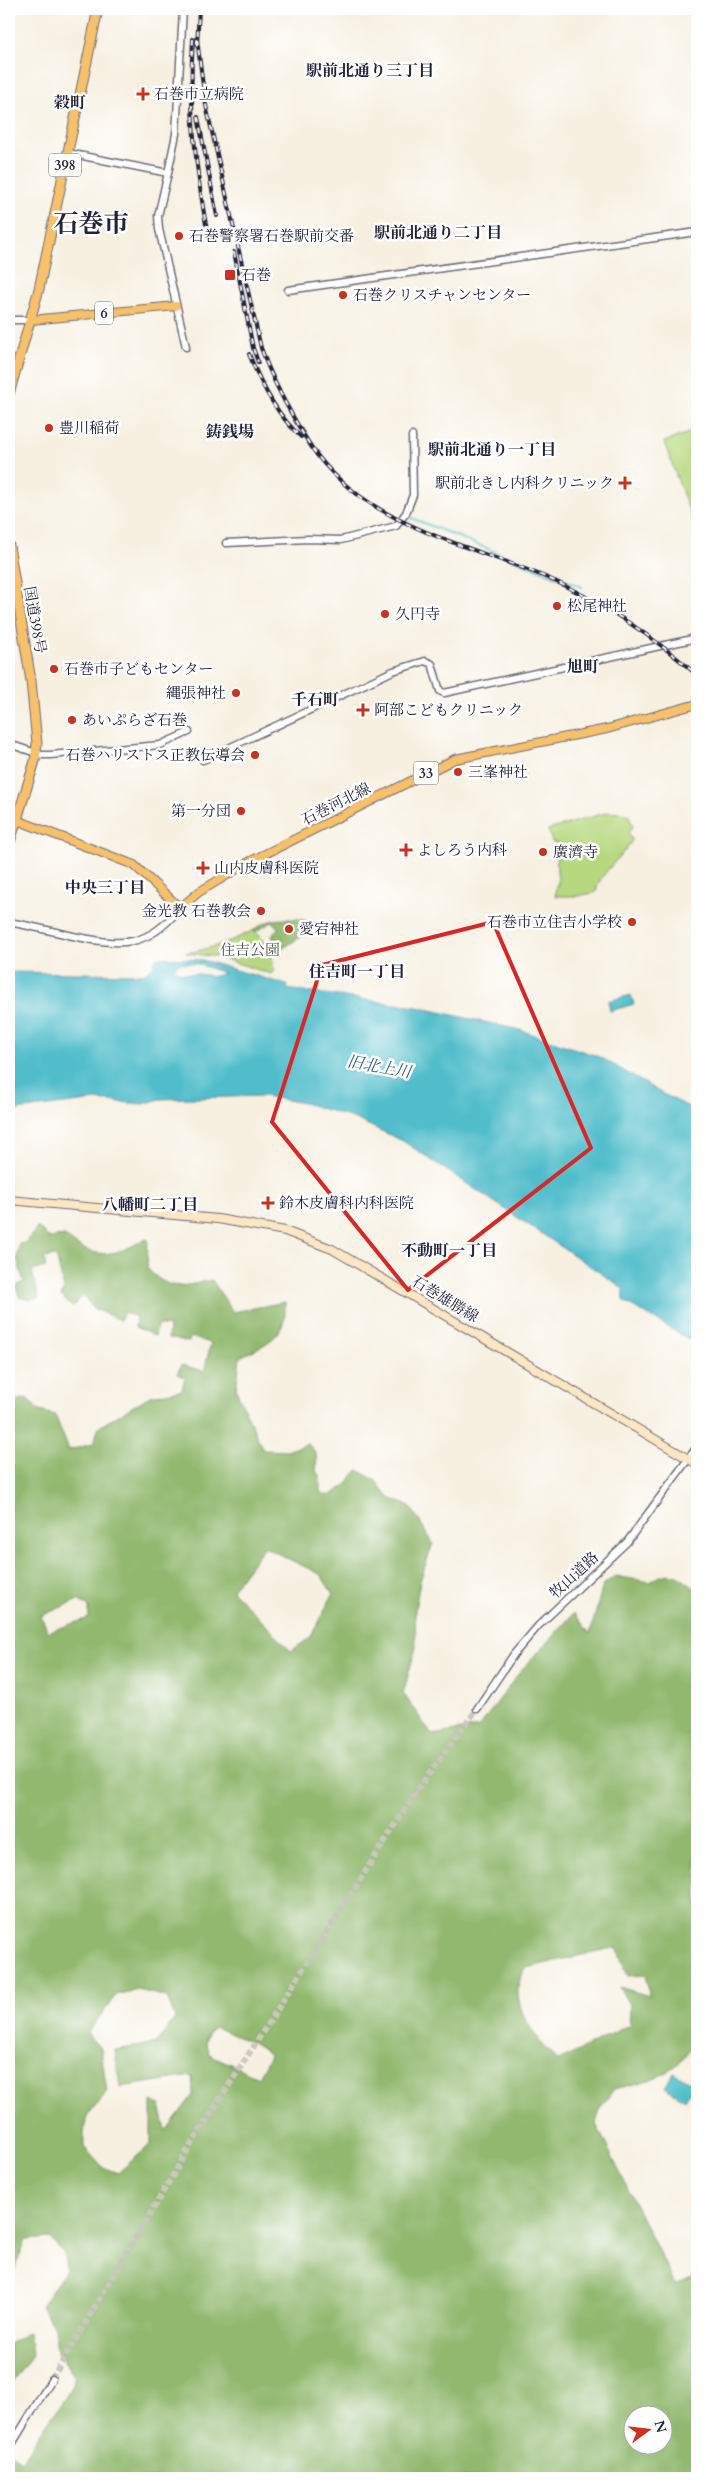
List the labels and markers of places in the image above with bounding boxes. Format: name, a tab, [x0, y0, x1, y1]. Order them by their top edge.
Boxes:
place label: 石巻市立病院	[154, 84, 244, 104]
marker: 石巻市立病院	[136, 87, 150, 101]
place label: 石巻警察署石巻駅前交番	[189, 226, 354, 246]
marker: 石巻警察署石巻駅前交番	[173, 230, 185, 242]
place label: 石巻	[241, 265, 271, 285]
marker: 石巻	[223, 268, 237, 282]
place label: 石巻クリスチャンセンター	[353, 285, 531, 305]
marker: 石巻クリスチャンセンター	[337, 289, 349, 301]
place label: 豊川稲荷	[59, 418, 119, 438]
marker: 豊川稲荷	[43, 422, 55, 434]
place label: 駅前北きし内科クリニック	[435, 473, 614, 493]
marker: 駅前北きし内科クリニック	[618, 476, 632, 490]
place label: 松尾神社	[567, 596, 627, 616]
marker: 松尾神社	[551, 600, 563, 612]
place label: 久円寺	[395, 604, 440, 624]
marker: 久円寺	[379, 608, 391, 620]
place label: 石巻市子どもセンター	[64, 659, 213, 679]
marker: 石巻市子どもセンター	[48, 663, 60, 675]
place label: 縄張神社	[166, 683, 226, 703]
marker: 縄張神社	[230, 687, 242, 699]
place label: 阿部こどもクリニック	[374, 700, 523, 720]
marker: 阿部こどもクリニック	[356, 703, 370, 717]
place label: あいぷらざ石巻	[82, 710, 187, 730]
marker: あいぷらざ石巻	[66, 714, 78, 726]
place label: 石巻ハリストス正教伝導会	[65, 745, 245, 765]
marker: 石巻ハリストス正教伝導会	[249, 749, 261, 761]
place label: 三峯神社	[468, 762, 528, 782]
marker: 三峯神社	[452, 766, 464, 778]
place label: 第一分団	[171, 801, 231, 821]
marker: 第一分団	[235, 805, 247, 817]
place label: よしろう内科	[417, 840, 507, 860]
place label: 廣濟寺	[553, 842, 598, 862]
marker: よしろう内科	[399, 843, 413, 857]
marker: 廣濟寺	[537, 846, 549, 858]
place label: 山内皮膚科医院	[214, 858, 319, 878]
marker: 山内皮膚科医院	[196, 861, 210, 875]
place label: 金光教 石巻教会	[142, 901, 251, 921]
marker: 金光教 石巻教会	[255, 905, 267, 917]
place label: 石巻市立住吉小学校	[487, 912, 622, 932]
marker: 石巻市立住吉小学校	[626, 916, 638, 928]
place label: 愛宕神社	[299, 919, 359, 939]
marker: 愛宕神社	[283, 923, 295, 935]
place label: 鈴木皮膚科内科医院	[279, 1193, 414, 1213]
marker: 鈴木皮膚科内科医院	[261, 1196, 275, 1210]

